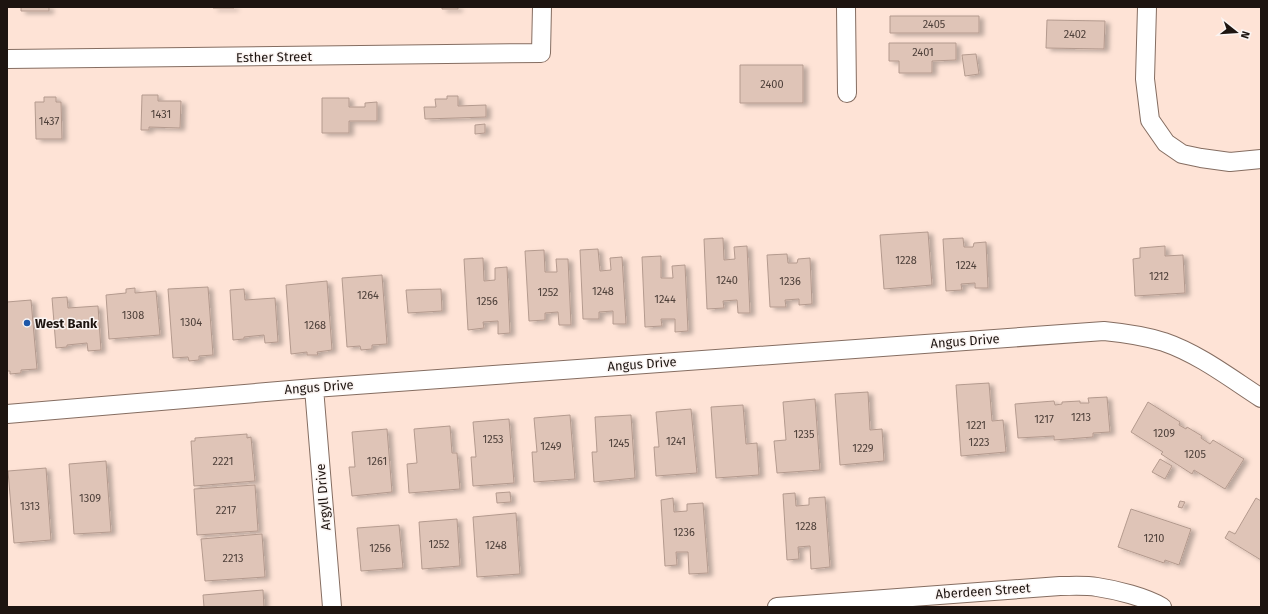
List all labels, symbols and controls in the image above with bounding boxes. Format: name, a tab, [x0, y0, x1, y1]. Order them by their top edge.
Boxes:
north arrow	[1216, 12, 1256, 52]
house number: 2405	[923, 18, 946, 31]
house number: 2402	[1064, 28, 1086, 41]
text: N	[1238, 29, 1252, 40]
house number: 2401	[912, 46, 934, 59]
street label: Esther Street	[236, 49, 312, 65]
house number: 2400	[760, 78, 784, 91]
house number: 1431	[151, 108, 171, 121]
house number: 1437	[39, 115, 59, 128]
house number: 1228	[895, 254, 917, 267]
house number: 1224	[955, 259, 977, 272]
house number: 1212	[1149, 270, 1169, 283]
house number: 1240	[716, 274, 738, 287]
house number: 1236	[779, 275, 801, 288]
house number: 1248	[592, 285, 614, 298]
house number: 1252	[537, 286, 559, 299]
house number: 1264	[357, 289, 379, 302]
house number: 1244	[654, 293, 676, 306]
house number: 1256	[476, 295, 498, 308]
house number: 1308	[122, 309, 144, 322]
place label: West Bank	[35, 316, 98, 331]
house number: 1304	[180, 316, 202, 329]
marker: West Bank	[22, 318, 32, 328]
house number: 1268	[304, 319, 326, 332]
street label: Angus Drive	[930, 331, 1000, 351]
street label: Angus Drive	[607, 354, 677, 374]
street label: Angus Drive	[284, 377, 354, 397]
house number: 1213	[1071, 411, 1091, 424]
house number: 1217	[1034, 413, 1054, 426]
house number: 1221	[966, 419, 986, 432]
house number: 1209	[1153, 427, 1175, 440]
house number: 1235	[793, 428, 815, 441]
house number: 1253	[482, 433, 504, 446]
house number: 1241	[666, 435, 686, 448]
house number: 1223	[968, 436, 990, 449]
house number: 1245	[608, 437, 630, 450]
house number: 1249	[540, 440, 562, 453]
house number: 1229	[852, 442, 874, 455]
house number: 1205	[1184, 448, 1206, 461]
house number: 2221	[213, 455, 233, 468]
house number: 1261	[367, 455, 387, 468]
street label: Argyll Drive	[313, 463, 333, 531]
house number: 1309	[79, 492, 101, 505]
house number: 1313	[20, 500, 40, 513]
house number: 2217	[216, 504, 236, 517]
house number: 1228	[795, 520, 817, 533]
house number: 1236	[673, 526, 695, 539]
house number: 1210	[1144, 532, 1164, 545]
house number: 1252	[428, 538, 450, 551]
house number: 1248	[485, 539, 507, 552]
house number: 1256	[369, 542, 391, 555]
house number: 2213	[223, 552, 243, 565]
street label: Aberdeen Street	[935, 580, 1031, 602]

